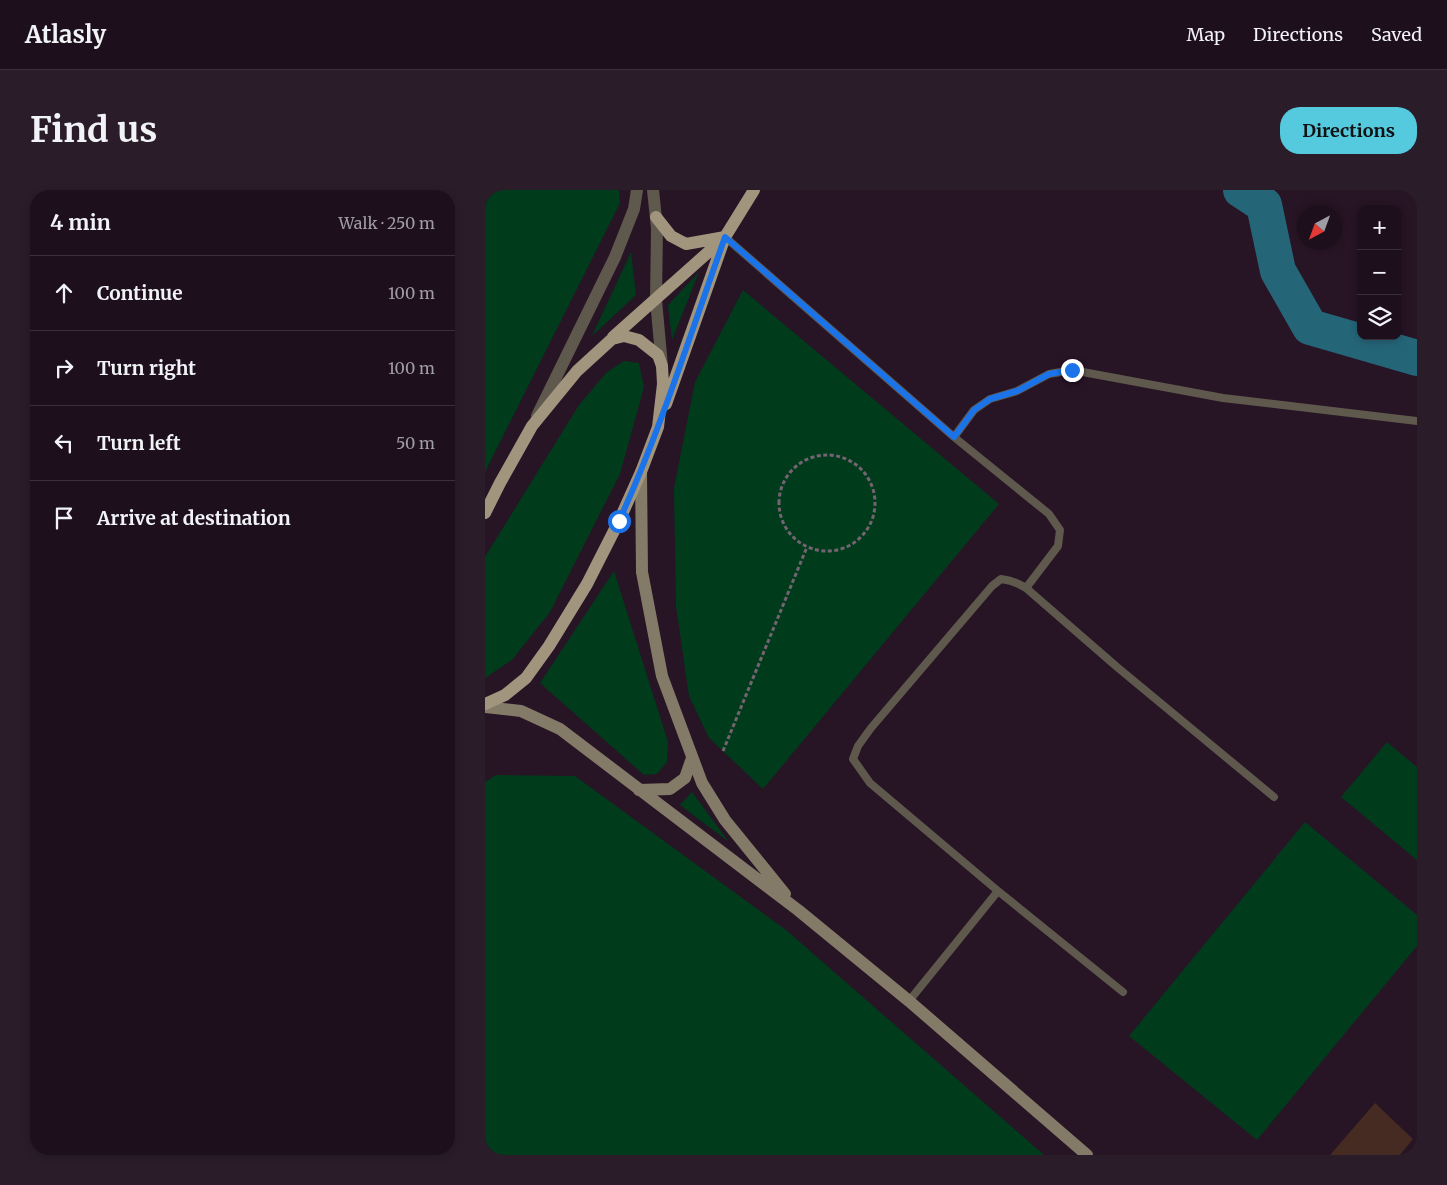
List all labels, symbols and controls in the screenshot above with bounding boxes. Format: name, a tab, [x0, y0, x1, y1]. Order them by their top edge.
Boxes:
text: Atlasly	[25, 19, 106, 50]
text: Map	[1187, 23, 1225, 46]
text: Directions	[1253, 23, 1343, 46]
text: Saved	[1371, 23, 1422, 46]
button: Directions	[1280, 107, 1417, 154]
text: Find us	[30, 108, 157, 152]
north arrow	[1297, 205, 1342, 250]
map controls	[1357, 205, 1402, 340]
button: +	[1357, 205, 1402, 250]
text: 4 min	[50, 209, 111, 236]
text: Walk · 250 m	[339, 213, 435, 233]
button: −	[1357, 250, 1402, 295]
icon: ahead	[50, 279, 78, 307]
text: Continue	[97, 281, 183, 305]
text: 100 m	[388, 283, 435, 303]
button: layers	[1357, 295, 1402, 340]
icon: right	[50, 354, 78, 382]
text: Turn right	[97, 356, 196, 380]
text: 100 m	[388, 358, 435, 378]
route end	[1061, 359, 1084, 382]
icon: left	[50, 429, 78, 457]
text: Turn left	[97, 431, 181, 455]
text: 50 m	[396, 433, 435, 453]
icon: arrive	[50, 504, 78, 532]
text: Arrive at destination	[97, 506, 291, 530]
route start	[608, 510, 631, 533]

